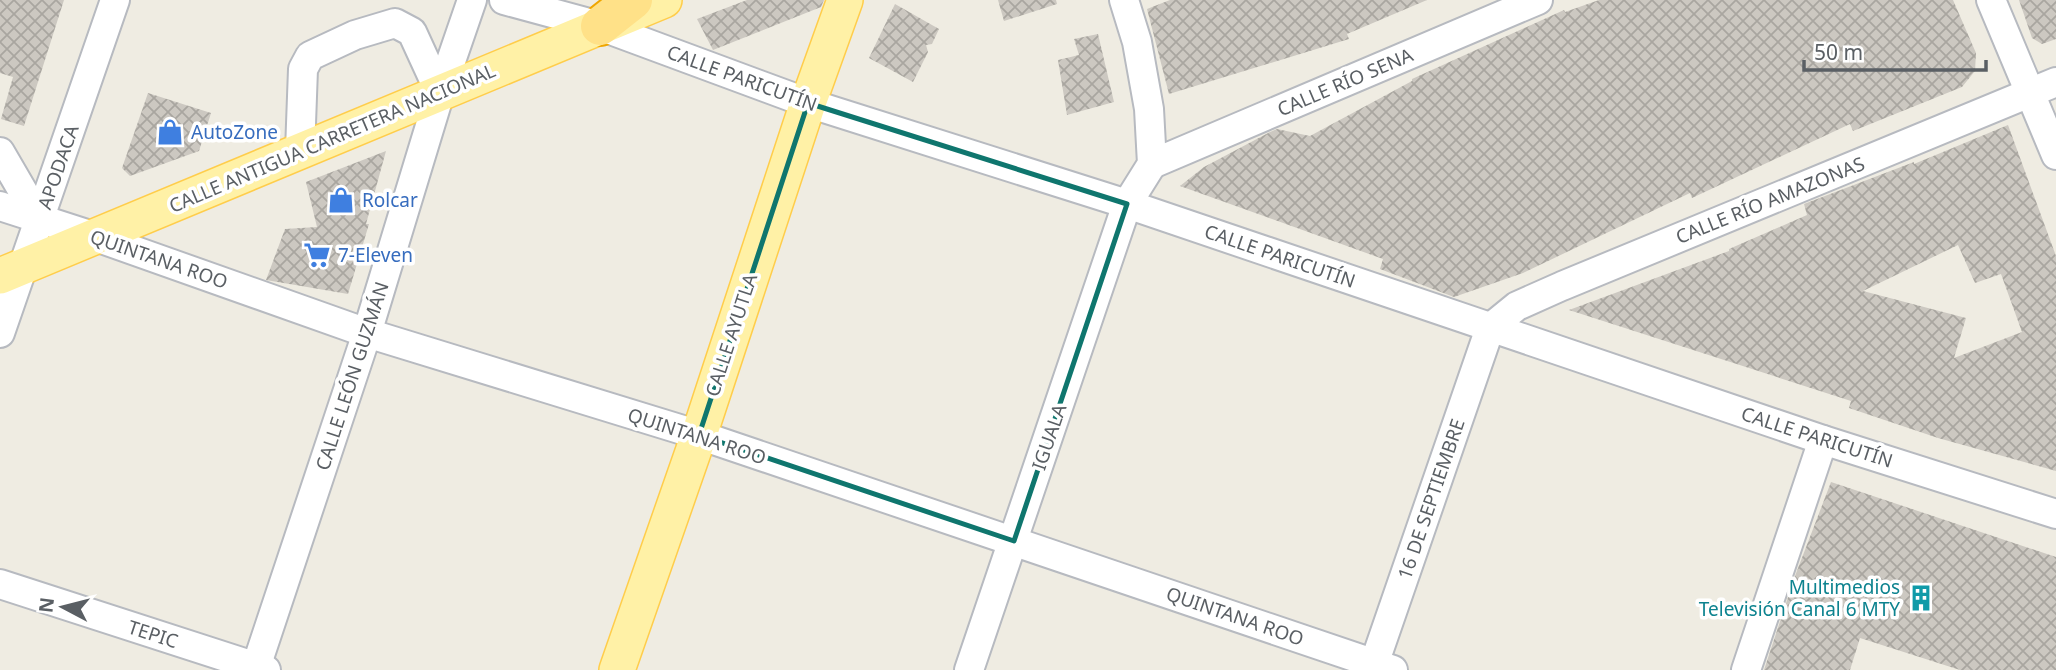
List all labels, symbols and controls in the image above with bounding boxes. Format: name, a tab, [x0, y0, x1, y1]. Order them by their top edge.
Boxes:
scale bar	[1804, 28, 1986, 72]
text: 50 m	[1814, 38, 1863, 66]
street label: CALLE PARICUTÍN	[663, 39, 821, 117]
street label: CALLE RÍO SENA	[1273, 41, 1418, 122]
street label: CALLE ANTIGUA CARRETERA NACIONAL	[165, 57, 499, 219]
shop icon: AutoZone	[155, 117, 185, 147]
place label: AutoZone	[191, 119, 278, 145]
street label: APODACA	[31, 120, 85, 213]
street label: CALLE RÍO AMAZONAS	[1672, 150, 1868, 250]
shop icon: Rolcar	[326, 185, 356, 215]
place label: Rolcar	[362, 187, 418, 213]
street label: CALLE PARICUTÍN	[1201, 218, 1359, 294]
street label: QUINTANA ROO	[87, 223, 231, 295]
supermarket icon: 7-Eleven	[302, 240, 332, 270]
place label: 7-Eleven	[338, 242, 413, 268]
street label: CALLE AYUTLA	[699, 269, 763, 400]
street label: CALLE LEÓN GUZMÁN	[309, 278, 395, 474]
street label: IGUALA	[1026, 400, 1073, 473]
street label: CALLE PARICUTÍN	[1738, 400, 1896, 474]
street label: QUINTANA ROO	[624, 401, 770, 471]
street label: 16 DE SEPTIEMBRE	[1391, 415, 1471, 583]
north arrow	[28, 572, 98, 642]
place label: Multimedios Televisión Canal 6 MTY	[1699, 574, 1900, 622]
street label: QUINTANA ROO	[1163, 580, 1307, 652]
building icon: Multimedios Televisión Canal 6 MTY	[1906, 583, 1936, 613]
text: N	[32, 596, 60, 614]
street label: TEPIC	[125, 614, 181, 654]

